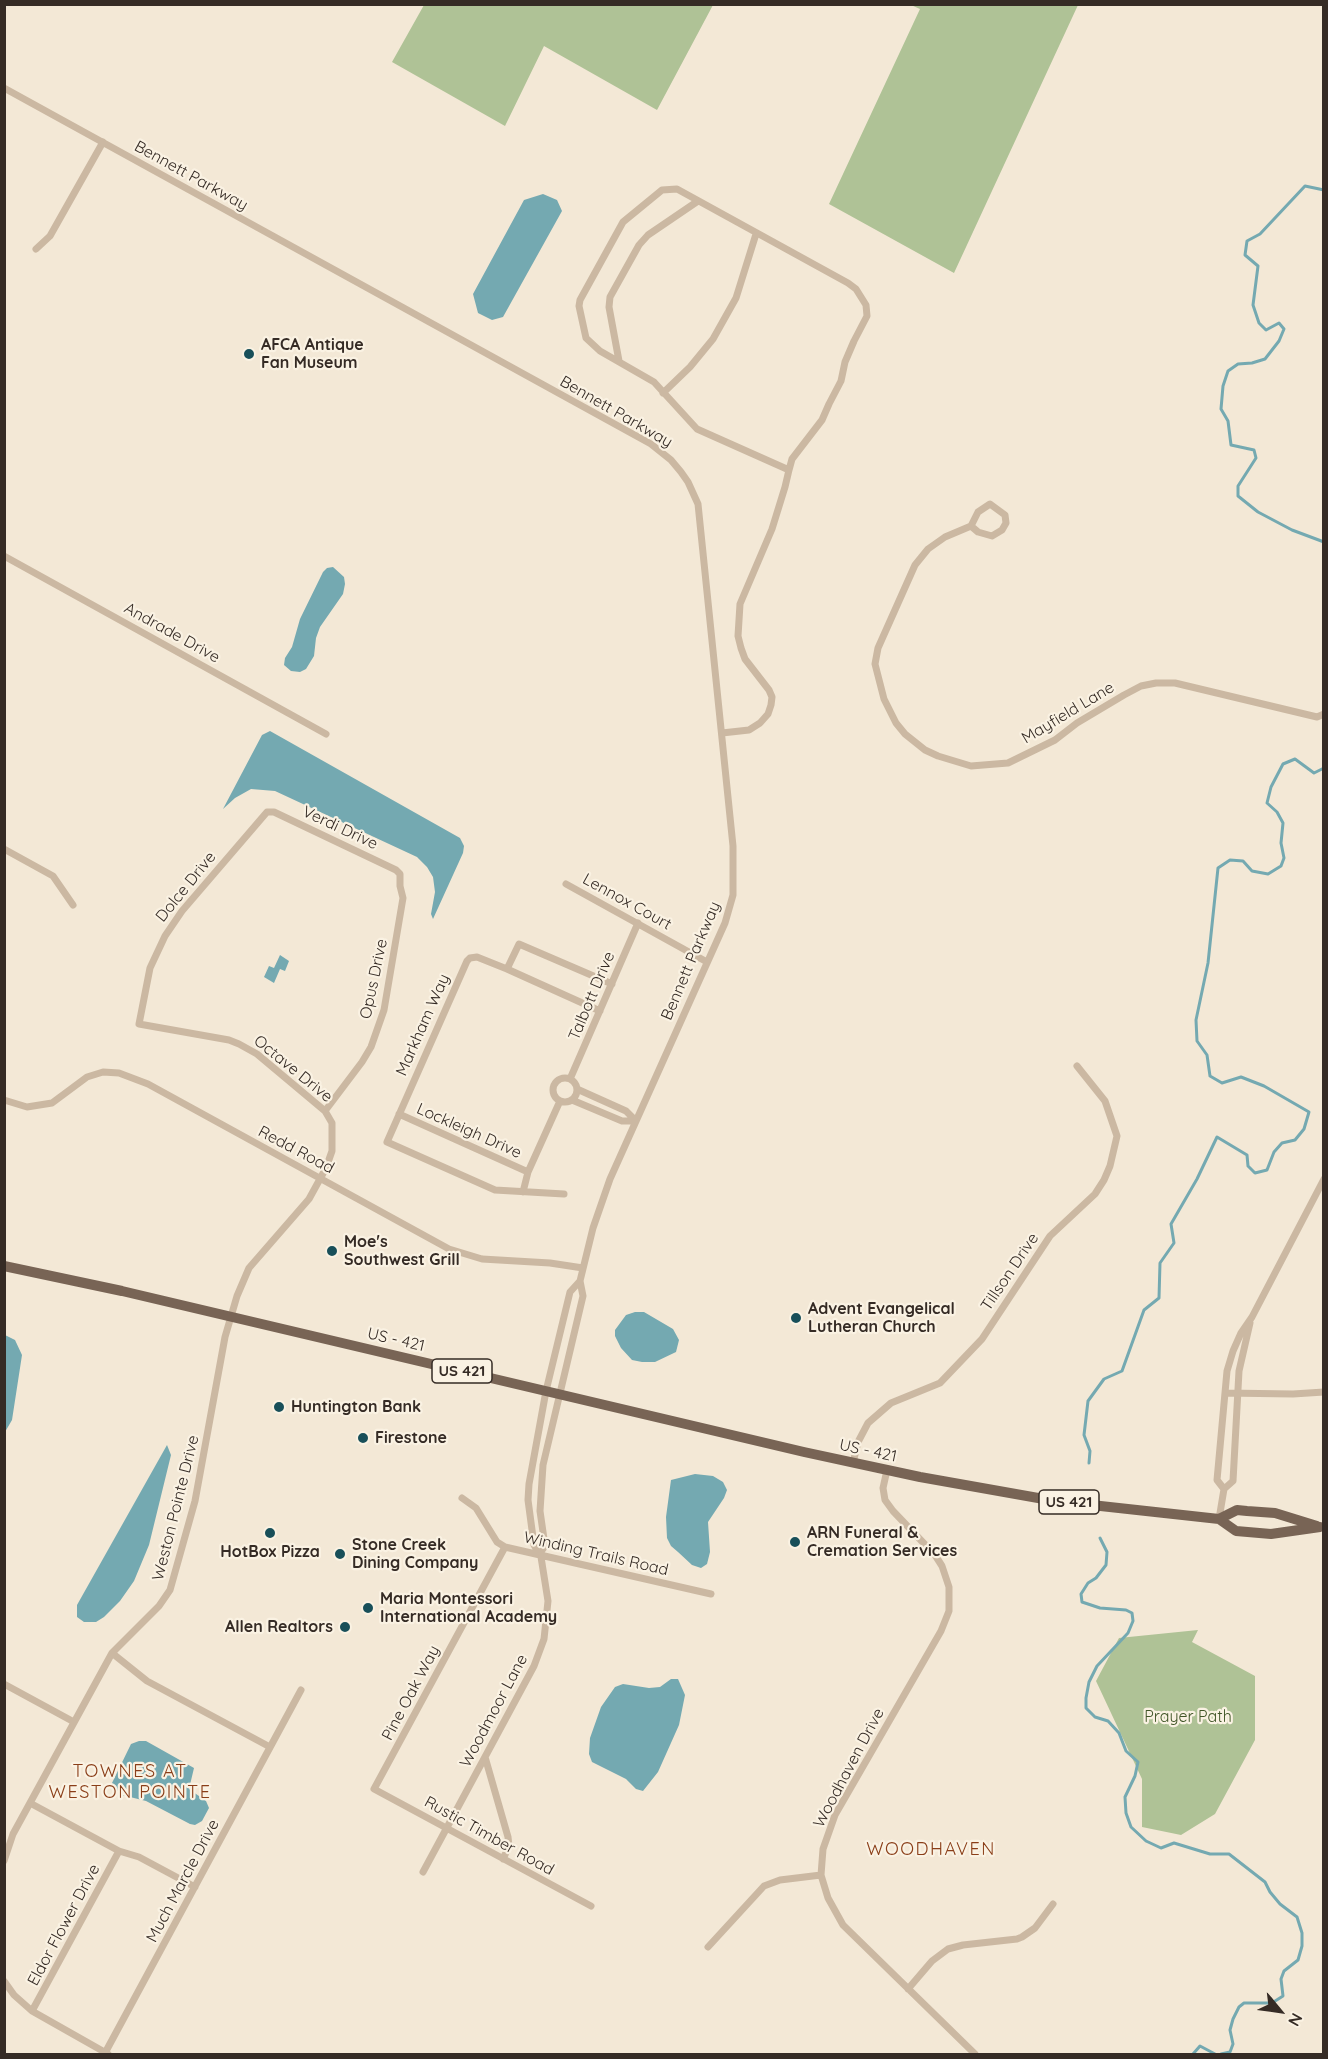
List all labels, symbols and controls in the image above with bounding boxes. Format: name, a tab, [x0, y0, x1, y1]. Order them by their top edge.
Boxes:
street label: Bennett Parkway	[131, 137, 251, 215]
place label: AFCA Antique Fan Museum	[261, 335, 364, 373]
marker: AFCA Antique Fan Museum	[242, 347, 256, 361]
street label: Bennett Parkway	[556, 372, 676, 452]
street label: Andrade Drive	[121, 599, 223, 667]
street label: Mayfield Lane	[1018, 678, 1118, 748]
street label: Verdi Drive	[299, 802, 381, 854]
street label: Dolce Drive	[152, 848, 220, 926]
street label: Lennox Court	[579, 870, 675, 934]
street label: Bennett Parkway	[657, 899, 725, 1023]
street label: Opus Drive	[356, 937, 392, 1021]
street label: Talbott Drive	[565, 949, 619, 1043]
street label: Markham Way	[392, 971, 454, 1079]
street label: Octave Drive	[250, 1031, 336, 1107]
street label: Lockleigh Drive	[414, 1099, 524, 1163]
street label: Redd Road	[255, 1122, 337, 1178]
street label: Tillson Drive	[977, 1229, 1043, 1315]
place label: Moe's Southwest Grill	[344, 1232, 460, 1270]
marker: Moe's Southwest Grill	[325, 1244, 339, 1258]
place label: Advent Evangelical Lutheran Church	[808, 1299, 955, 1337]
marker: Advent Evangelical Lutheran Church	[789, 1311, 803, 1325]
street label: US - 421	[365, 1324, 427, 1356]
road number: US 421	[432, 1359, 492, 1383]
place label: Huntington Bank	[291, 1397, 421, 1417]
marker: Huntington Bank	[272, 1400, 286, 1414]
place label: Firestone	[375, 1428, 447, 1448]
marker: Firestone	[356, 1431, 370, 1445]
street label: Weston Pointe Drive	[149, 1433, 203, 1583]
street label: US - 421	[837, 1436, 899, 1466]
road number: US 421	[1039, 1490, 1099, 1514]
place label: ARN Funeral & Cremation Services	[807, 1523, 957, 1561]
marker: HotBox Pizza	[263, 1526, 277, 1540]
street label: Winding Trails Road	[522, 1528, 670, 1580]
place label: Stone Creek Dining Company	[352, 1535, 478, 1573]
marker: ARN Funeral & Cremation Services	[788, 1535, 802, 1549]
place label: HotBox Pizza	[220, 1542, 320, 1562]
marker: Stone Creek Dining Company	[333, 1547, 347, 1561]
place label: Maria Montessori International Academy	[380, 1589, 557, 1627]
marker: Maria Montessori International Academy	[361, 1601, 375, 1615]
place label: Allen Realtors	[225, 1617, 333, 1637]
marker: Allen Realtors	[338, 1620, 352, 1634]
street label: Pine Oak Way	[378, 1642, 444, 1744]
street label: Woodmoor Lane	[456, 1651, 532, 1771]
street label: Woodhaven Drive	[809, 1705, 889, 1831]
park label: Prayer Path	[1144, 1707, 1232, 1727]
district label: TOWNES AT WESTON POINTE	[49, 1761, 211, 1804]
street label: Rustic Timber Road	[421, 1792, 557, 1880]
street label: Much Marcle Drive	[142, 1816, 224, 1946]
district label: WOODHAVEN	[866, 1839, 996, 1861]
street label: Eldor Flower Drive	[24, 1861, 104, 1989]
north arrow	[1250, 1981, 1310, 2041]
text: N	[1284, 2010, 1307, 2030]

